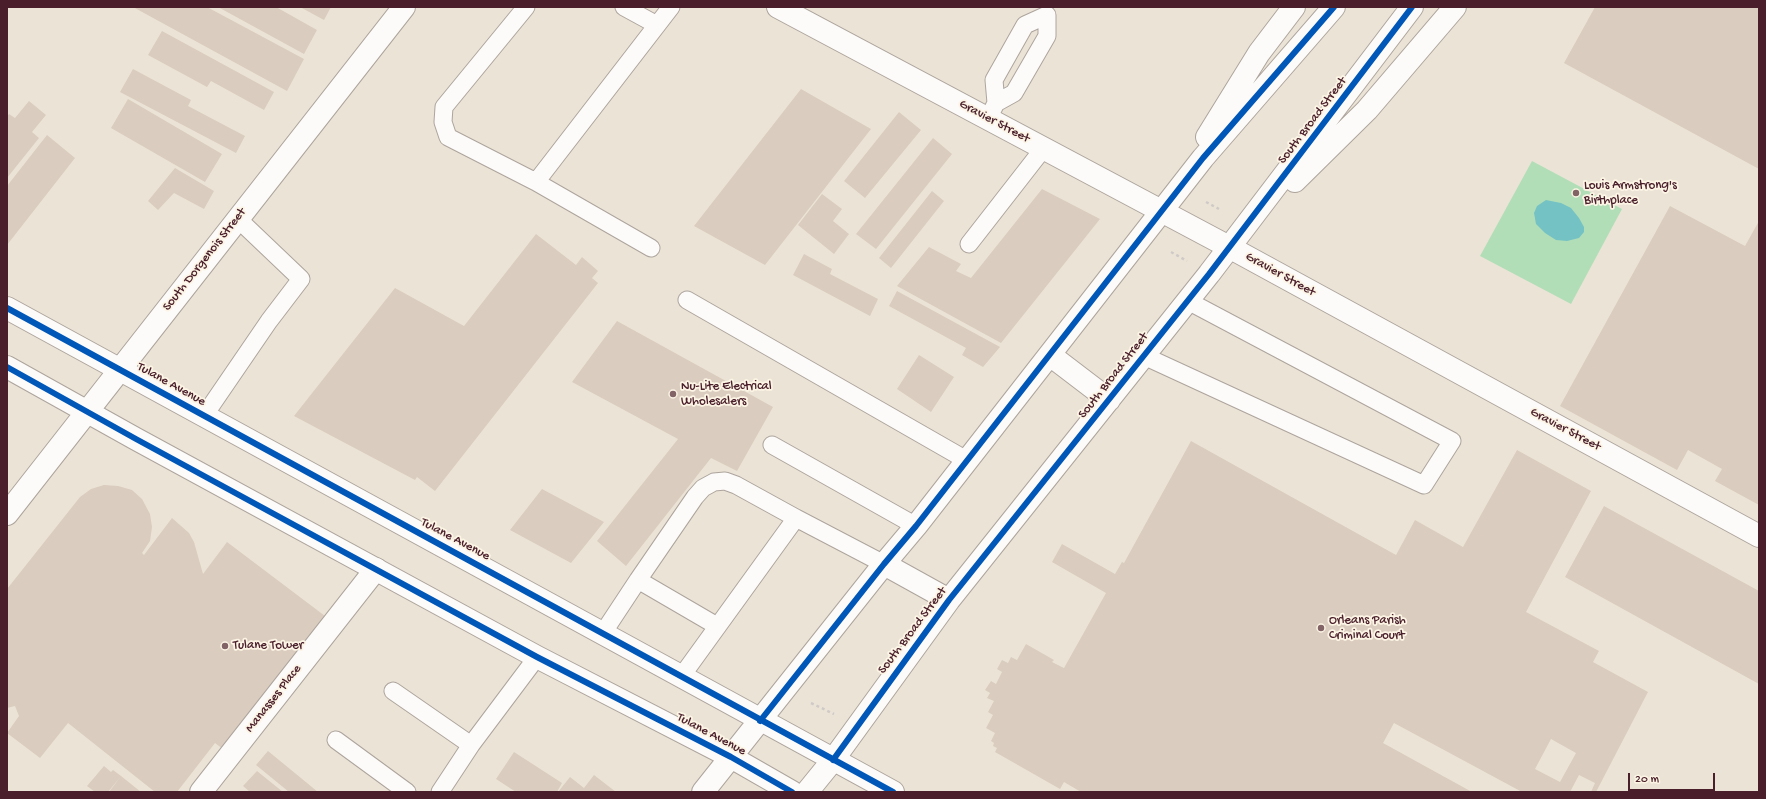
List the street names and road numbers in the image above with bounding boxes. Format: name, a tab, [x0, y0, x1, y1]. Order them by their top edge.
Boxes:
street label: South Broad Street	[1275, 74, 1351, 168]
street label: Gravier Street	[956, 97, 1032, 147]
street label: South Dorgenois Street	[160, 205, 250, 315]
street label: Gravier Street	[1242, 249, 1318, 301]
street label: South Broad Street	[1076, 330, 1152, 422]
street label: Tulane Avenue	[134, 360, 208, 410]
street label: Gravier Street	[1527, 405, 1603, 455]
street label: Tulane Avenue	[418, 515, 492, 565]
street label: South Broad Street	[875, 584, 951, 678]
street label: Manasses Place	[243, 662, 305, 736]
street label: Tulane Avenue	[674, 710, 748, 760]

